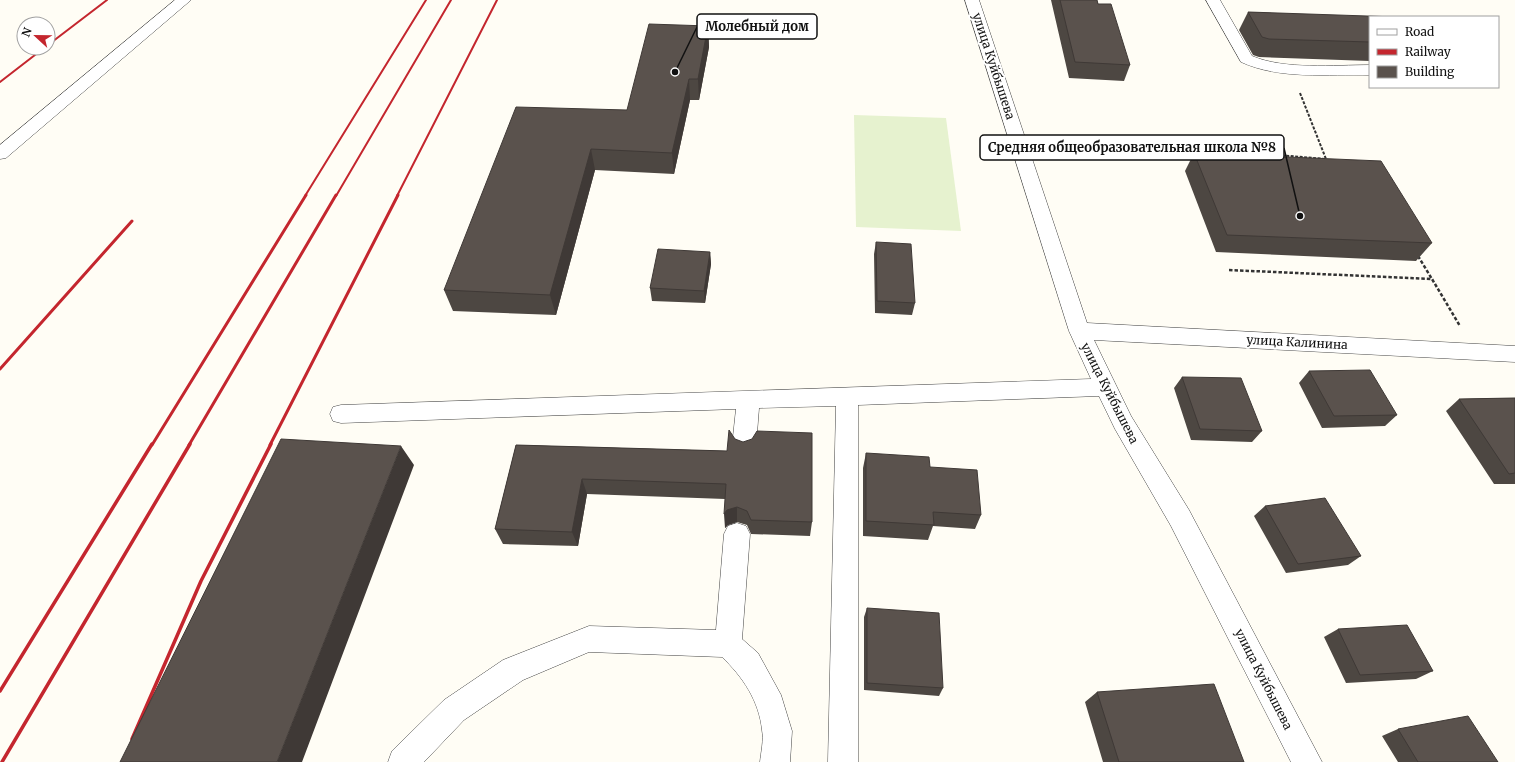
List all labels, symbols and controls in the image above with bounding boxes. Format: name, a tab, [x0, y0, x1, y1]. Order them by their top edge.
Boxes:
street label: улица Куйбышева	[970, 11, 1018, 122]
callout: Молебный дом	[697, 14, 817, 39]
north arrow	[16, 16, 56, 56]
legend	[1369, 16, 1499, 88]
text: Молебный дом	[705, 18, 809, 35]
text: Road	[1405, 24, 1434, 39]
text: N	[19, 25, 35, 39]
text: Railway	[1405, 44, 1451, 59]
text: Building	[1405, 64, 1455, 79]
callout: Средняя общеобразовательная школа №8	[980, 135, 1284, 160]
text: Средняя общеобразовательная школа №8	[988, 139, 1276, 156]
street label: улица Калинина	[1246, 332, 1349, 352]
street label: улица Куйбышева	[1078, 340, 1142, 446]
street label: улица Куйбышева	[1232, 626, 1296, 732]

